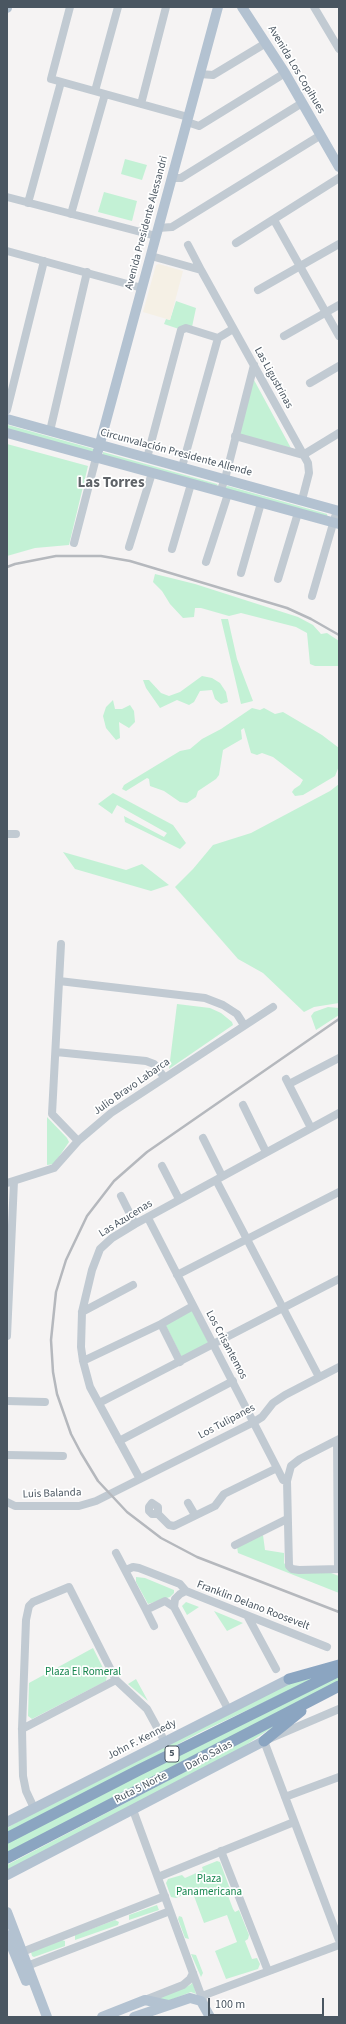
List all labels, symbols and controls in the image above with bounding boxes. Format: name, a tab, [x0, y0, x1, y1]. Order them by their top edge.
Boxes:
street label: Avenida Los Copihues	[265, 24, 327, 116]
street label: Avenida Presidente Alessandri	[123, 155, 171, 291]
street label: Las Ligustrinas	[251, 345, 295, 411]
street label: Circunvalación Presidente Allende	[99, 426, 253, 480]
district label: Las Torres	[77, 475, 145, 493]
street label: Julio Bravo Labarca	[91, 1056, 173, 1118]
street label: Las Azucenas	[97, 1197, 155, 1241]
street label: Los Crisantemos	[202, 1309, 250, 1381]
street label: Los Tulipanes	[196, 1402, 258, 1442]
street label: Luis Balanda	[22, 1486, 82, 1502]
street label: Franklin Delano Roosevelt	[195, 1578, 311, 1634]
park label: Plaza El Romeral	[45, 1666, 121, 1680]
street label: John F. Kennedy	[105, 1717, 179, 1763]
street label: Darío Salas	[183, 1738, 235, 1774]
road number: 5	[165, 1746, 179, 1762]
street label: Ruta 5 Norte	[113, 1769, 169, 1807]
park label: Plaza Panamericana	[176, 1873, 242, 1899]
scale bar	[210, 1990, 326, 2016]
text: 100 m	[215, 1996, 245, 2013]

